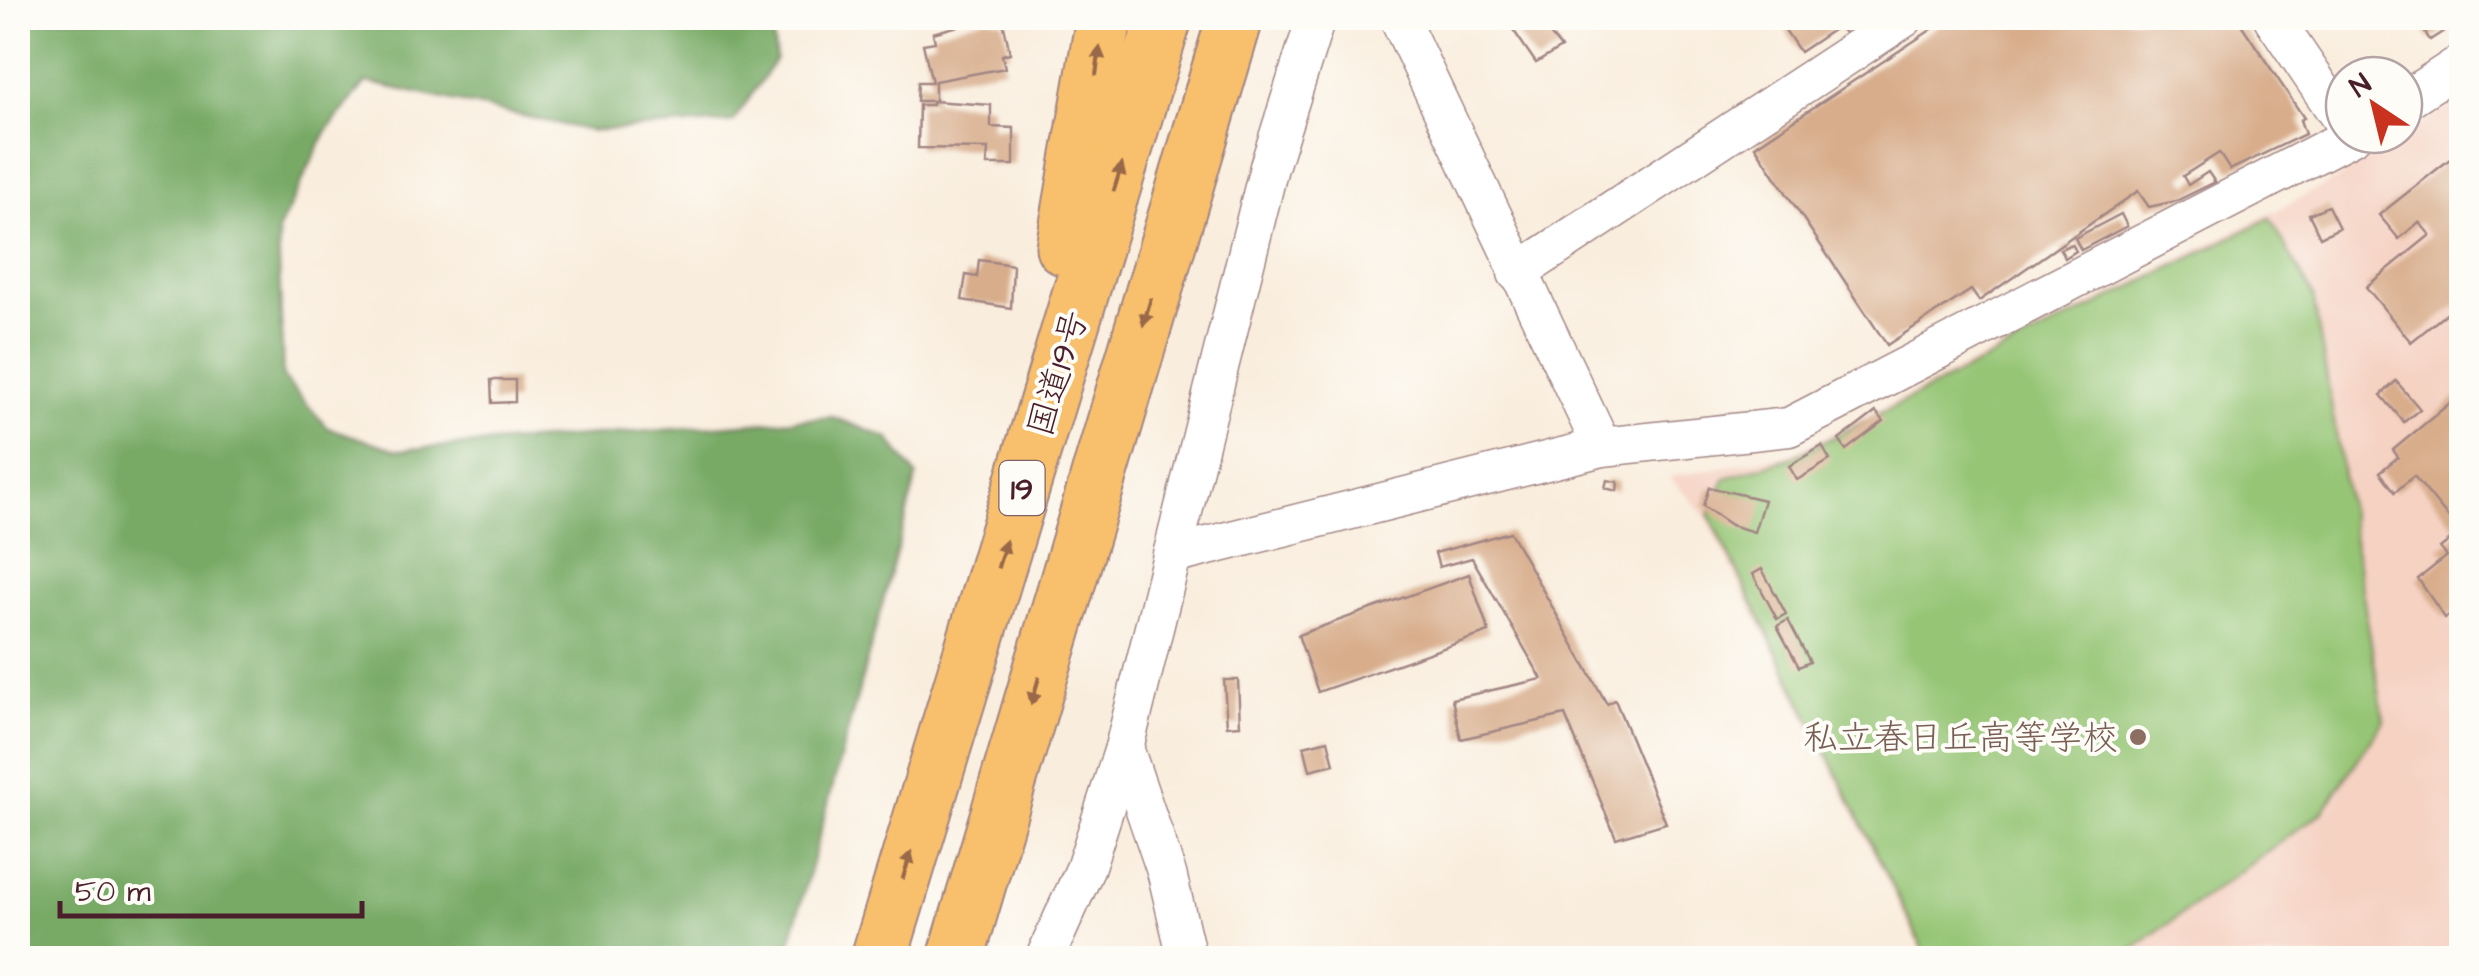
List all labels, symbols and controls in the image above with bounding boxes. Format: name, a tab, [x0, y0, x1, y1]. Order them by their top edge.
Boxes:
one-way arrow	[1090, 45, 1106, 76]
north arrow	[2324, 55, 2424, 155]
text: N	[2342, 64, 2379, 107]
one-way arrow	[1111, 161, 1126, 191]
one-way arrow	[1139, 298, 1154, 328]
street label: 国道19号	[1016, 304, 1101, 442]
road number: 19	[1000, 461, 1044, 515]
one-way arrow	[995, 539, 1010, 569]
one-way arrow	[1027, 676, 1042, 707]
place label: 私立春日丘高等学校	[1803, 714, 2118, 763]
marker: 私立春日丘高等学校	[2127, 726, 2149, 748]
one-way arrow	[900, 849, 915, 880]
scale bar	[60, 856, 362, 918]
text: 50 m	[75, 871, 151, 913]

